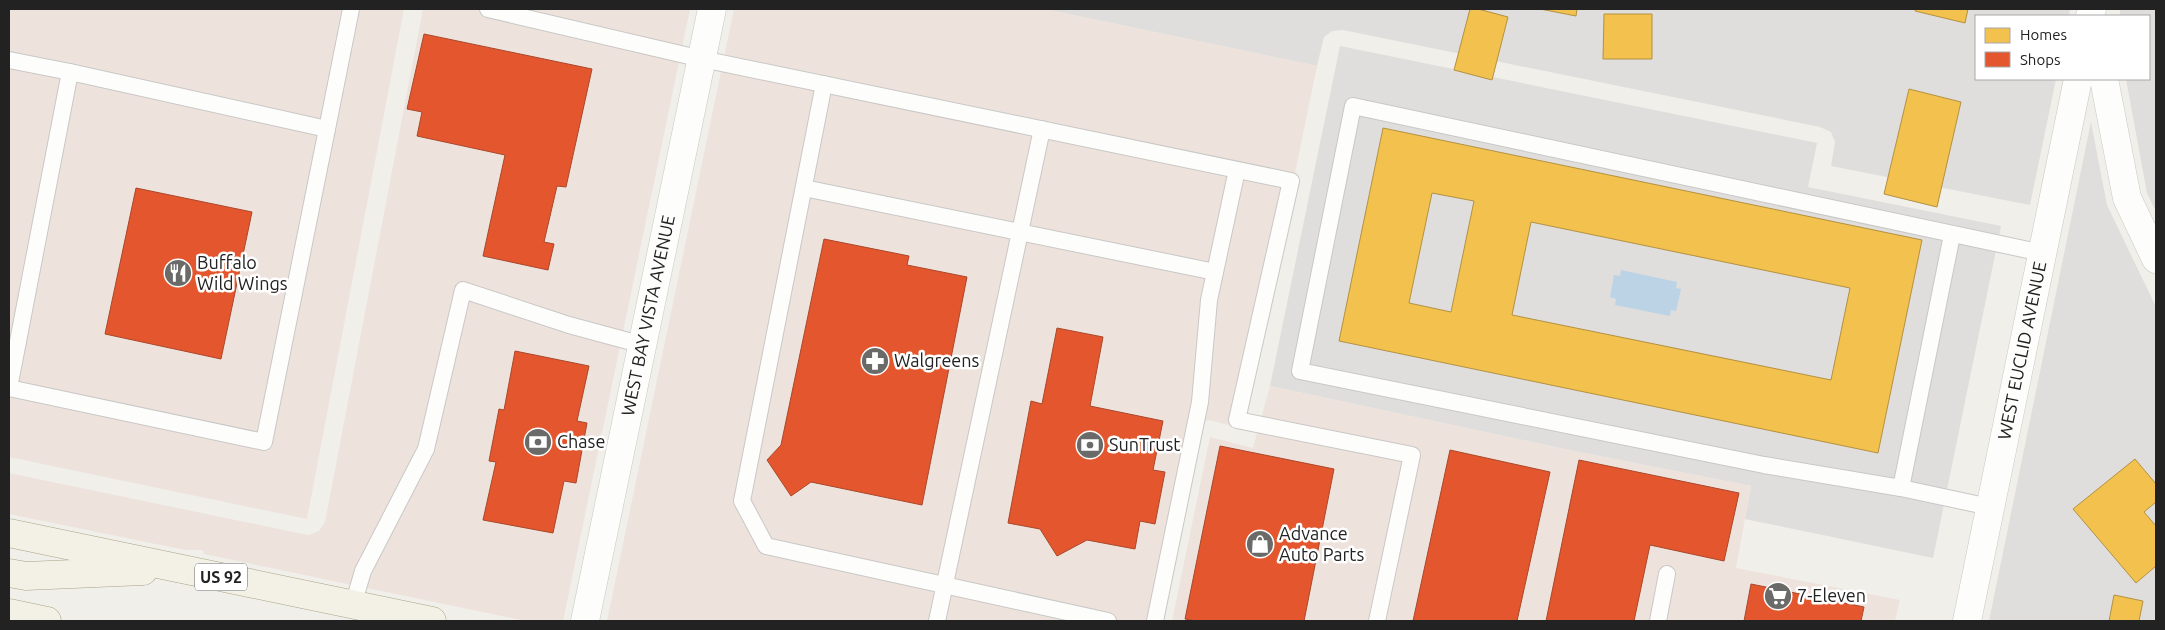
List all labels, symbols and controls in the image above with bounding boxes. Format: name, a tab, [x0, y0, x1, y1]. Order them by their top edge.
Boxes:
legend	[1975, 15, 2150, 80]
text: Homes	[2020, 26, 2067, 43]
text: Shops	[2020, 51, 2061, 68]
street label: WEST BAY VISTA AVENUE	[617, 213, 678, 418]
place label: Buffalo Wild Wings	[197, 252, 288, 293]
restaurant icon: Buffalo Wild Wings	[163, 258, 193, 288]
street label: WEST EUCLID AVENUE	[1993, 259, 2049, 441]
pharmacy icon: Walgreens	[860, 346, 890, 376]
place label: Walgreens	[894, 350, 980, 370]
bank icon: Chase	[523, 427, 553, 457]
bank icon: SunTrust	[1075, 430, 1105, 460]
place label: Chase	[557, 431, 605, 451]
place label: SunTrust	[1109, 434, 1180, 454]
place label: Advance Auto Parts	[1279, 523, 1364, 564]
shop icon: Advance Auto Parts	[1245, 529, 1275, 559]
road number: US 92	[195, 564, 247, 590]
supermarket icon: 7-Eleven	[1763, 581, 1793, 611]
place label: 7-Eleven	[1797, 585, 1866, 605]

